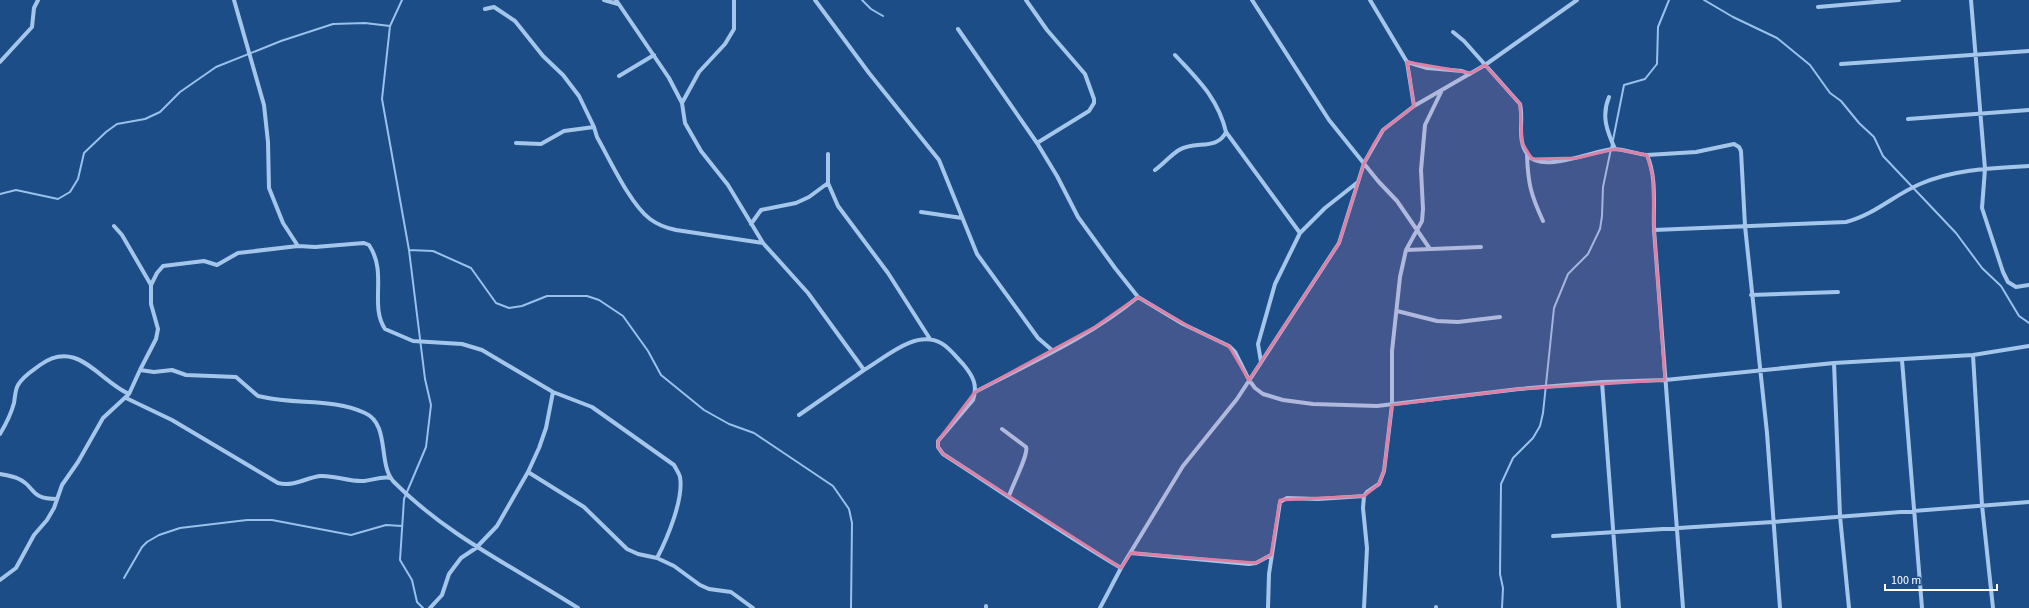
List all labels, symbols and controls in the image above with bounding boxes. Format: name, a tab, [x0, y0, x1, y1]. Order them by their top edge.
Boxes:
scale bar	[1885, 566, 1997, 592]
text: 100 m	[1891, 572, 1921, 589]

